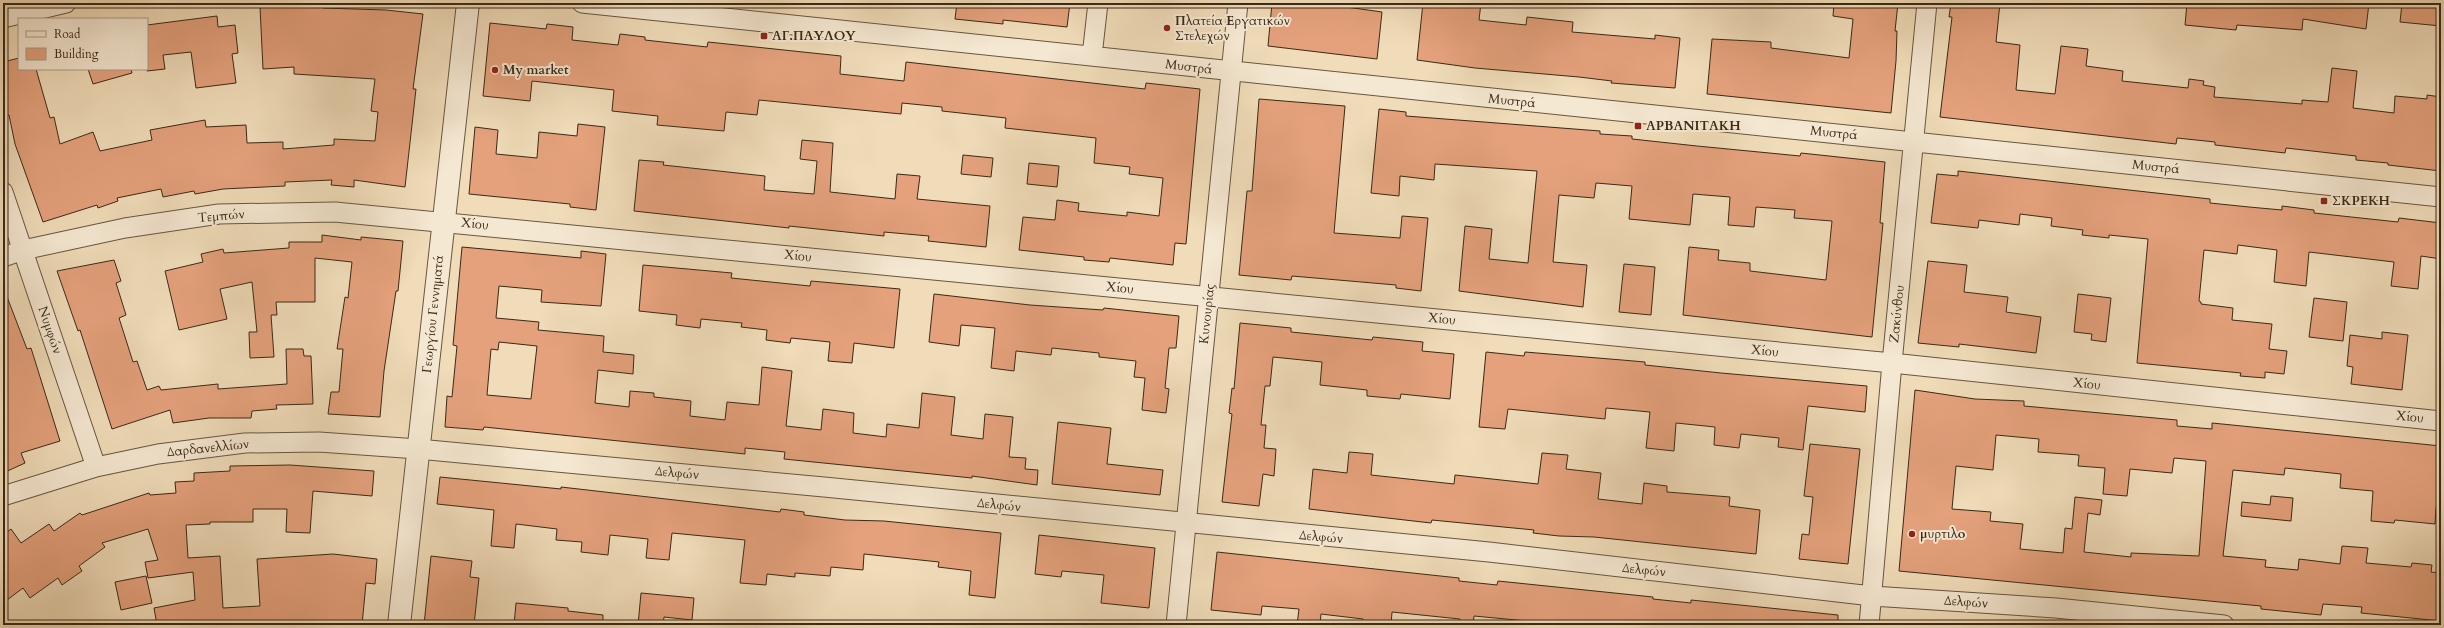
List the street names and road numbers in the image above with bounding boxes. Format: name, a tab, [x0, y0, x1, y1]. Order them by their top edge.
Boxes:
street label: Μυστρά	[1164, 55, 1214, 79]
street label: Μυστρά	[1487, 90, 1537, 112]
street label: Μυστρά	[1809, 122, 1859, 144]
street label: Μυστρά	[2131, 156, 2181, 178]
street label: Τεμπών	[197, 205, 245, 227]
street label: Χίου	[460, 214, 490, 234]
street label: Χίου	[783, 246, 813, 266]
street label: Γεωργίου Γεννηματά	[418, 254, 448, 374]
street label: Χίου	[1105, 278, 1135, 298]
street label: Κυνουρίας	[1195, 282, 1219, 345]
street label: Ζακύνθου	[1885, 284, 1909, 344]
street label: Νυμφών	[33, 304, 67, 356]
street label: Χίου	[1427, 309, 1457, 329]
street label: Χίου	[1750, 341, 1780, 361]
street label: Χίου	[2072, 374, 2102, 394]
street label: Χίου	[2395, 407, 2425, 427]
street label: Δαρδανελλίων	[166, 435, 250, 461]
street label: Δελφών	[654, 462, 700, 484]
street label: Δελφών	[976, 494, 1022, 516]
street label: Δελφών	[1298, 526, 1344, 548]
street label: Δελφών	[1621, 559, 1667, 581]
street label: Δελφών	[1943, 591, 1989, 613]

